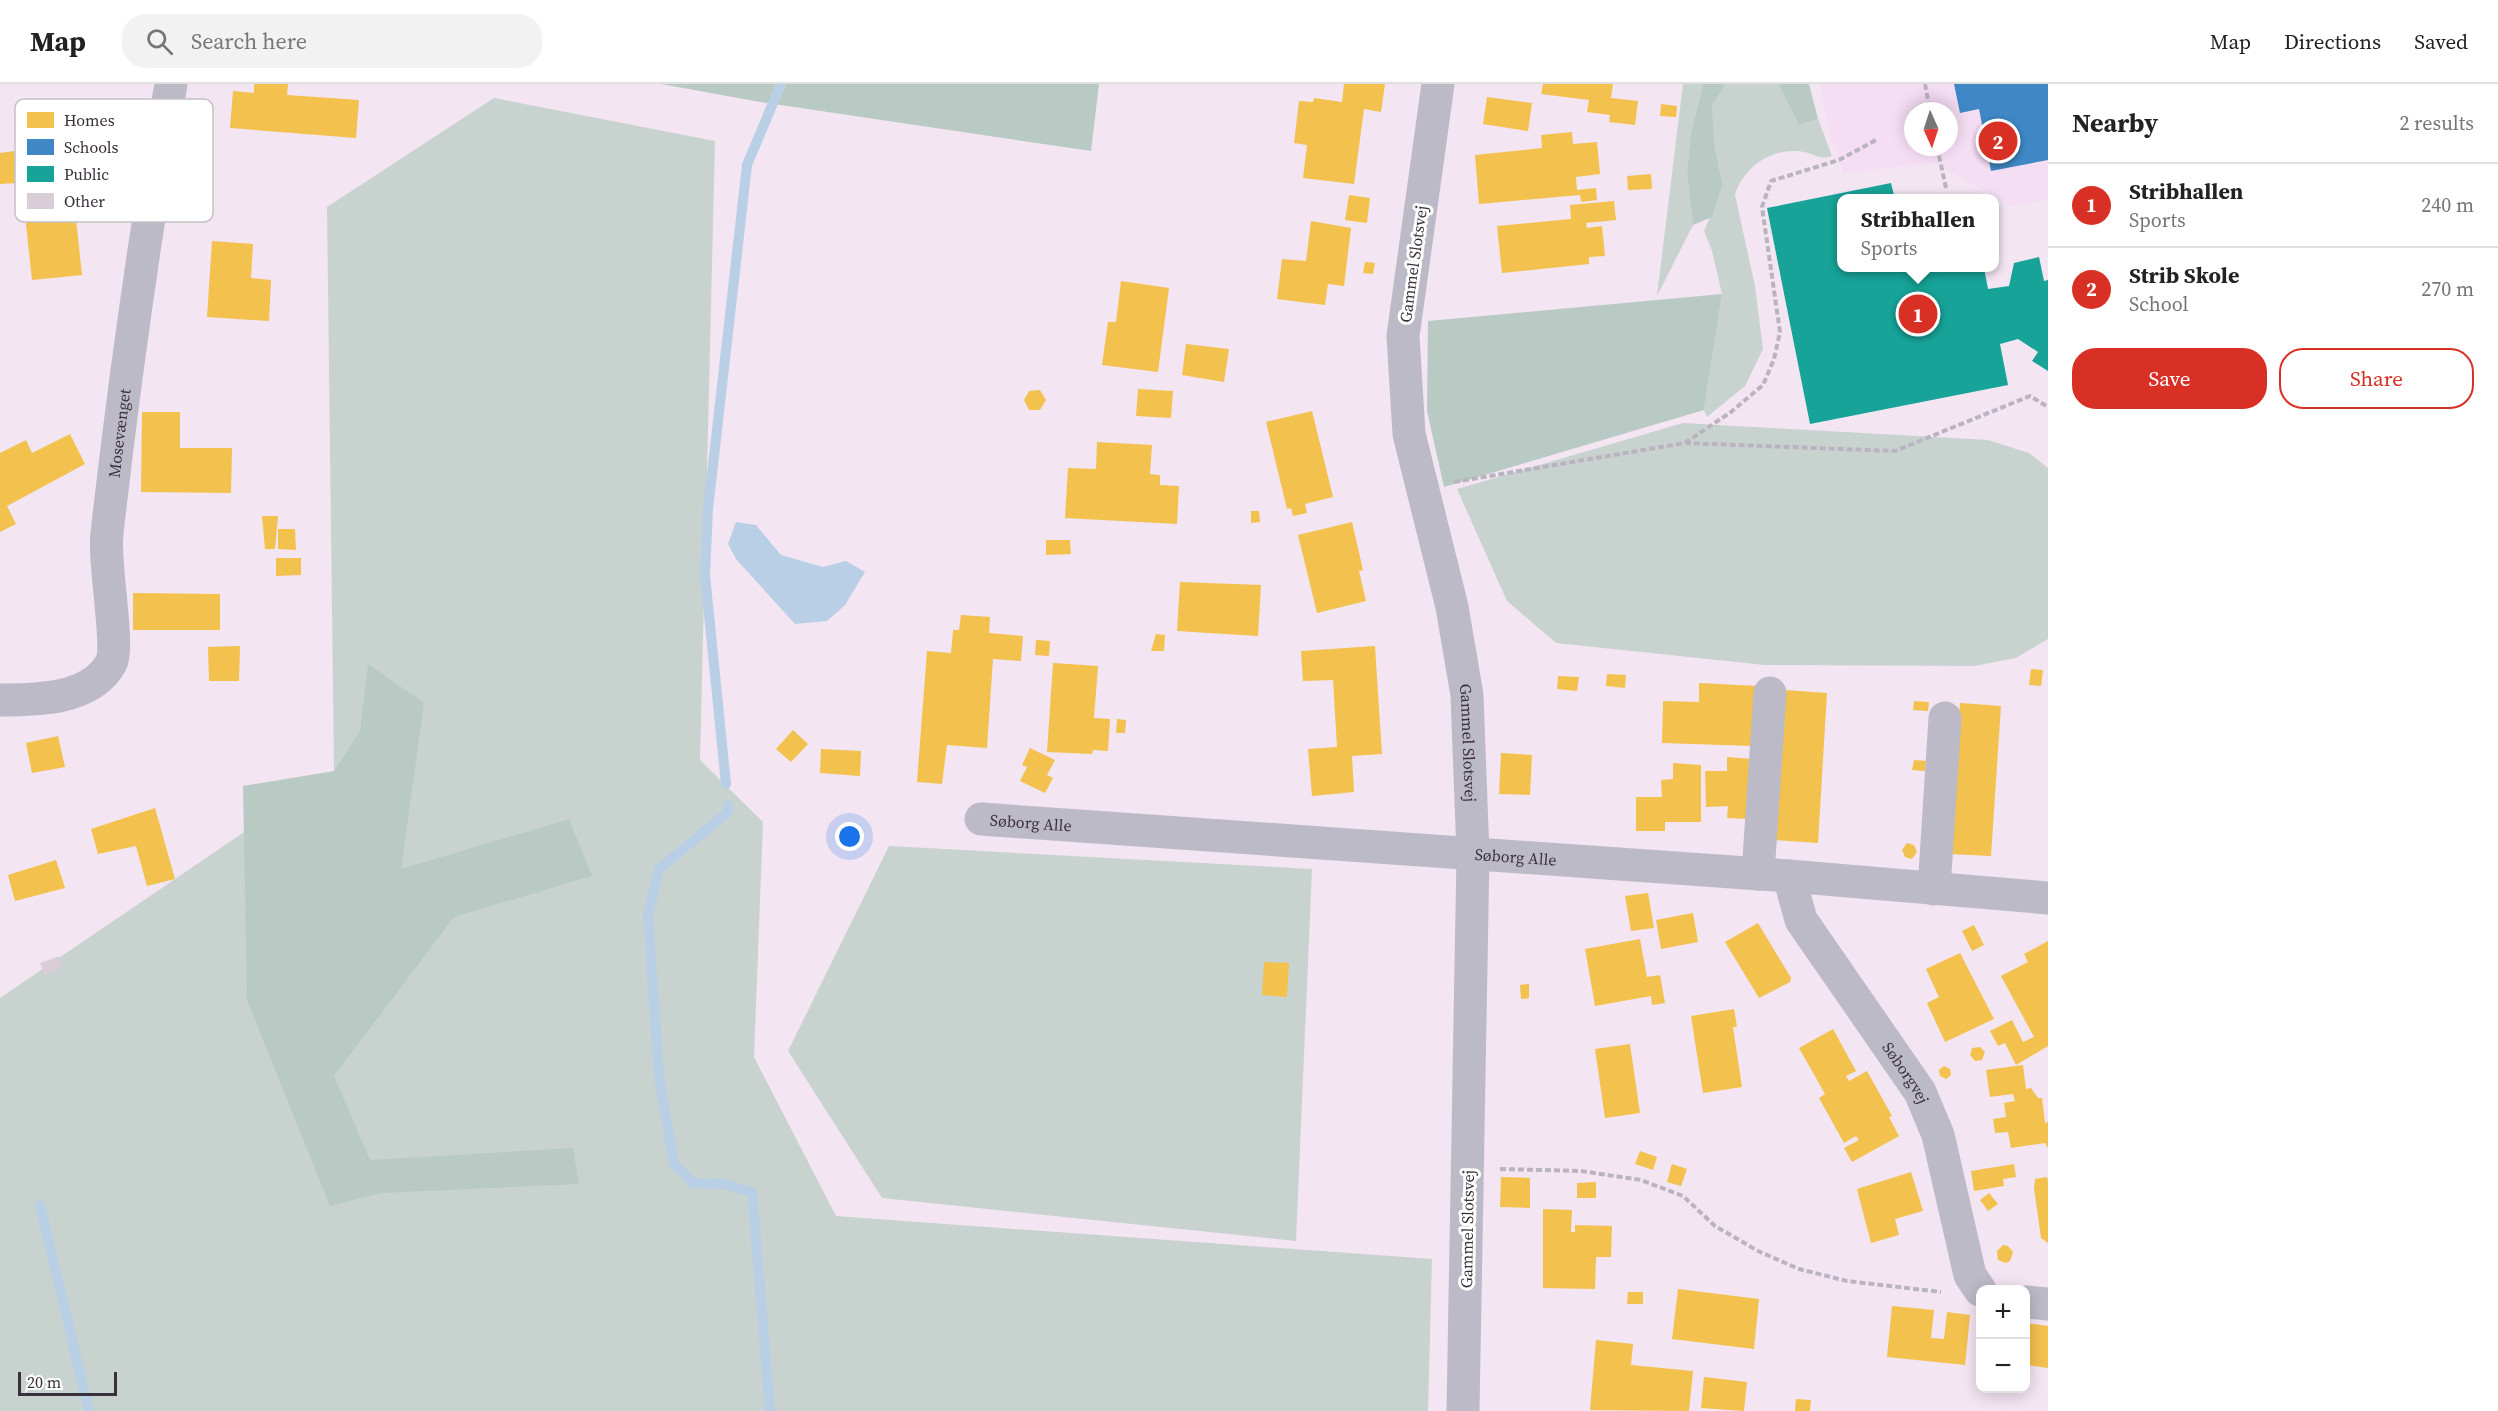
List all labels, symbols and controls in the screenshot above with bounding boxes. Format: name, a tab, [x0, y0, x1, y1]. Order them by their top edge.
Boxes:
search box	[122, 14, 542, 68]
text: Map	[30, 22, 86, 60]
icon: search	[143, 25, 176, 58]
text: Search here	[191, 26, 307, 56]
text: Map	[2210, 27, 2251, 56]
text: Directions	[2284, 27, 2381, 56]
text: Saved	[2414, 27, 2468, 56]
legend	[15, 99, 213, 222]
north arrow	[1904, 102, 1958, 156]
text: Nearby	[2072, 105, 2158, 141]
text: Homes	[64, 109, 115, 131]
text: 2 results	[2399, 109, 2474, 137]
pin: 2	[1978, 118, 2018, 164]
text: Schools	[64, 136, 119, 158]
text: Public	[64, 163, 109, 185]
text: Stribhallen	[2129, 176, 2243, 206]
text: Other	[64, 190, 105, 212]
text: 1	[2086, 191, 2097, 219]
text: 240 m	[2421, 191, 2474, 219]
popup	[1837, 194, 1999, 272]
street label: Gammel Slotsvej	[1394, 204, 1432, 324]
text: Stribhallen	[1861, 204, 1975, 234]
text: Sports	[2129, 206, 2186, 234]
text: Sports	[1861, 234, 1917, 262]
text: Strib Skole	[2129, 260, 2239, 290]
text: 2	[2086, 275, 2097, 303]
text: 270 m	[2421, 275, 2474, 303]
text: School	[2129, 290, 2189, 318]
pin: 1	[1898, 292, 1938, 336]
button: Save	[2072, 348, 2267, 409]
button: Share	[2279, 348, 2474, 409]
street label: Mosevænget	[103, 387, 136, 479]
street label: Gammel Slotsvej	[1454, 682, 1482, 802]
street label: Søborg Alle	[989, 809, 1072, 836]
your location	[835, 822, 864, 851]
street label: Søborg Alle	[1474, 843, 1557, 871]
street label: Søborgvej	[1877, 1037, 1935, 1107]
street label: Gammel Slotsvej	[1455, 1170, 1479, 1288]
map controls	[1976, 1285, 2030, 1393]
button: +	[1976, 1285, 2030, 1339]
button: −	[1976, 1339, 2030, 1393]
scale bar	[18, 1369, 117, 1396]
text: 20 m	[27, 1371, 61, 1393]

